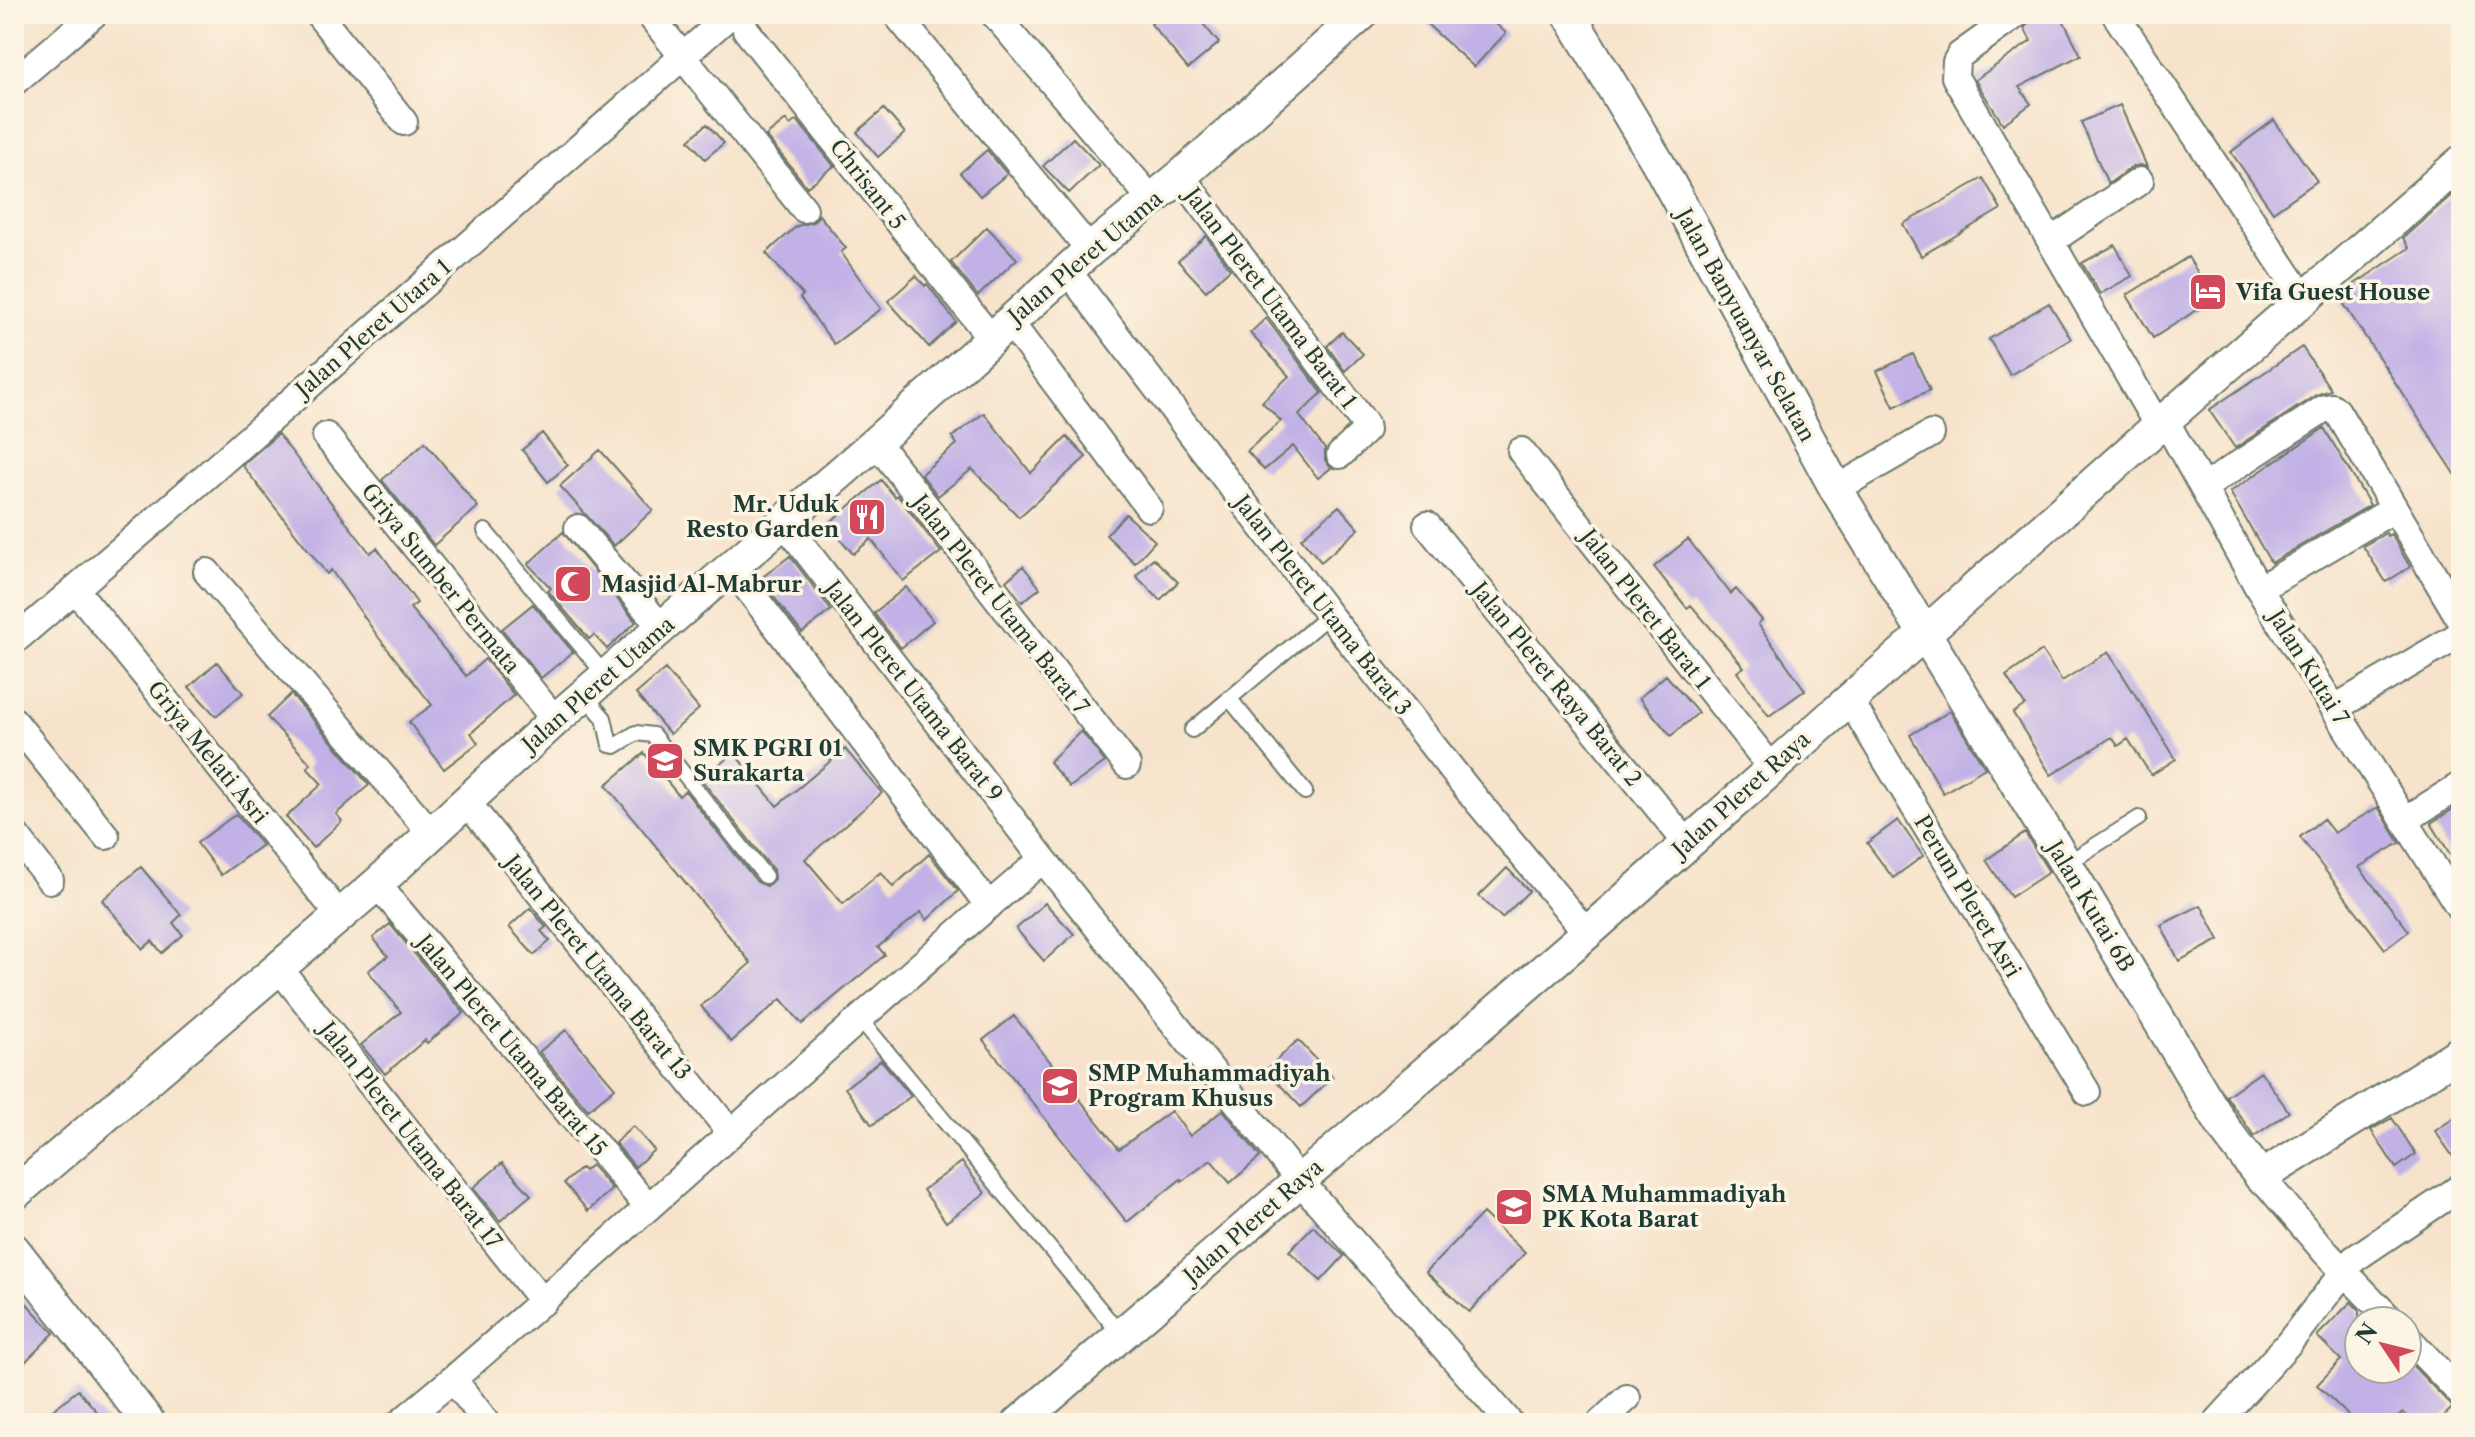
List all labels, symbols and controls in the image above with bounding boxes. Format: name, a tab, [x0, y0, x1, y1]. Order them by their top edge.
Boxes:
street label: Chrisant 5	[824, 134, 911, 235]
street label: Jalan Pleret Utama Barat 1	[1177, 180, 1362, 414]
street label: Jalan Pleret Utama	[1000, 185, 1168, 332]
street label: Jalan Banyuanyar Selatan	[1669, 201, 1821, 447]
street label: Jalan Pleret Utara 1	[288, 254, 456, 405]
hotel icon: Vifa Guest House	[2187, 271, 2229, 313]
place label: Vifa Guest House	[2235, 279, 2430, 306]
street label: Griya Sumber Permata	[356, 478, 526, 679]
street label: Jalan Pleret Utama Barat 7	[905, 487, 1095, 719]
street label: Jalan Pleret Utama Barat 3	[1226, 487, 1417, 721]
place label: Mr. Uduk Resto Garden	[686, 491, 840, 543]
restaurant icon: Mr. Uduk Resto Garden	[846, 496, 888, 538]
street label: Jalan Pleret Barat 1	[1573, 521, 1717, 695]
mosque icon: Masjid Al-Mabrur	[552, 563, 594, 605]
place label: Masjid Al-Mabrur	[601, 571, 802, 598]
street label: Jalan Pleret Utama Barat 9	[817, 573, 1008, 807]
street label: Jalan Pleret Raya Barat 2	[1464, 574, 1647, 792]
street label: Jalan Kutai 7	[2261, 602, 2355, 730]
street label: Jalan Pleret Utama	[514, 611, 680, 760]
street label: Griya Melati Asri	[142, 676, 274, 829]
street label: Jalan Pleret Raya	[1665, 725, 1816, 865]
place label: SMK PGRI 01 Surakarta	[693, 735, 842, 787]
school or university icon: SMK PGRI 01 Surakarta	[644, 740, 686, 782]
street label: Perum Pleret Asri	[1908, 810, 2027, 983]
street label: Jalan Kutai 6B	[2039, 833, 2140, 977]
street label: Jalan Pleret Utama Barat 13	[497, 847, 697, 1085]
street label: Jalan Pleret Utama Barat 15	[409, 927, 612, 1162]
street label: Jalan Pleret Utama Barat 17	[312, 1014, 508, 1254]
place label: SMP Muhammadiyah Program Khusus	[1088, 1060, 1331, 1112]
school or university icon: SMP Muhammadiyah Program Khusus	[1039, 1065, 1081, 1107]
street label: Jalan Pleret Raya	[1176, 1153, 1329, 1291]
place label: SMA Muhammadiyah PK Kota Barat	[1542, 1181, 1786, 1233]
school or university icon: SMA Muhammadiyah PK Kota Barat	[1493, 1186, 1535, 1228]
north arrow	[2343, 1305, 2423, 1385]
text: N	[2350, 1318, 2384, 1349]

